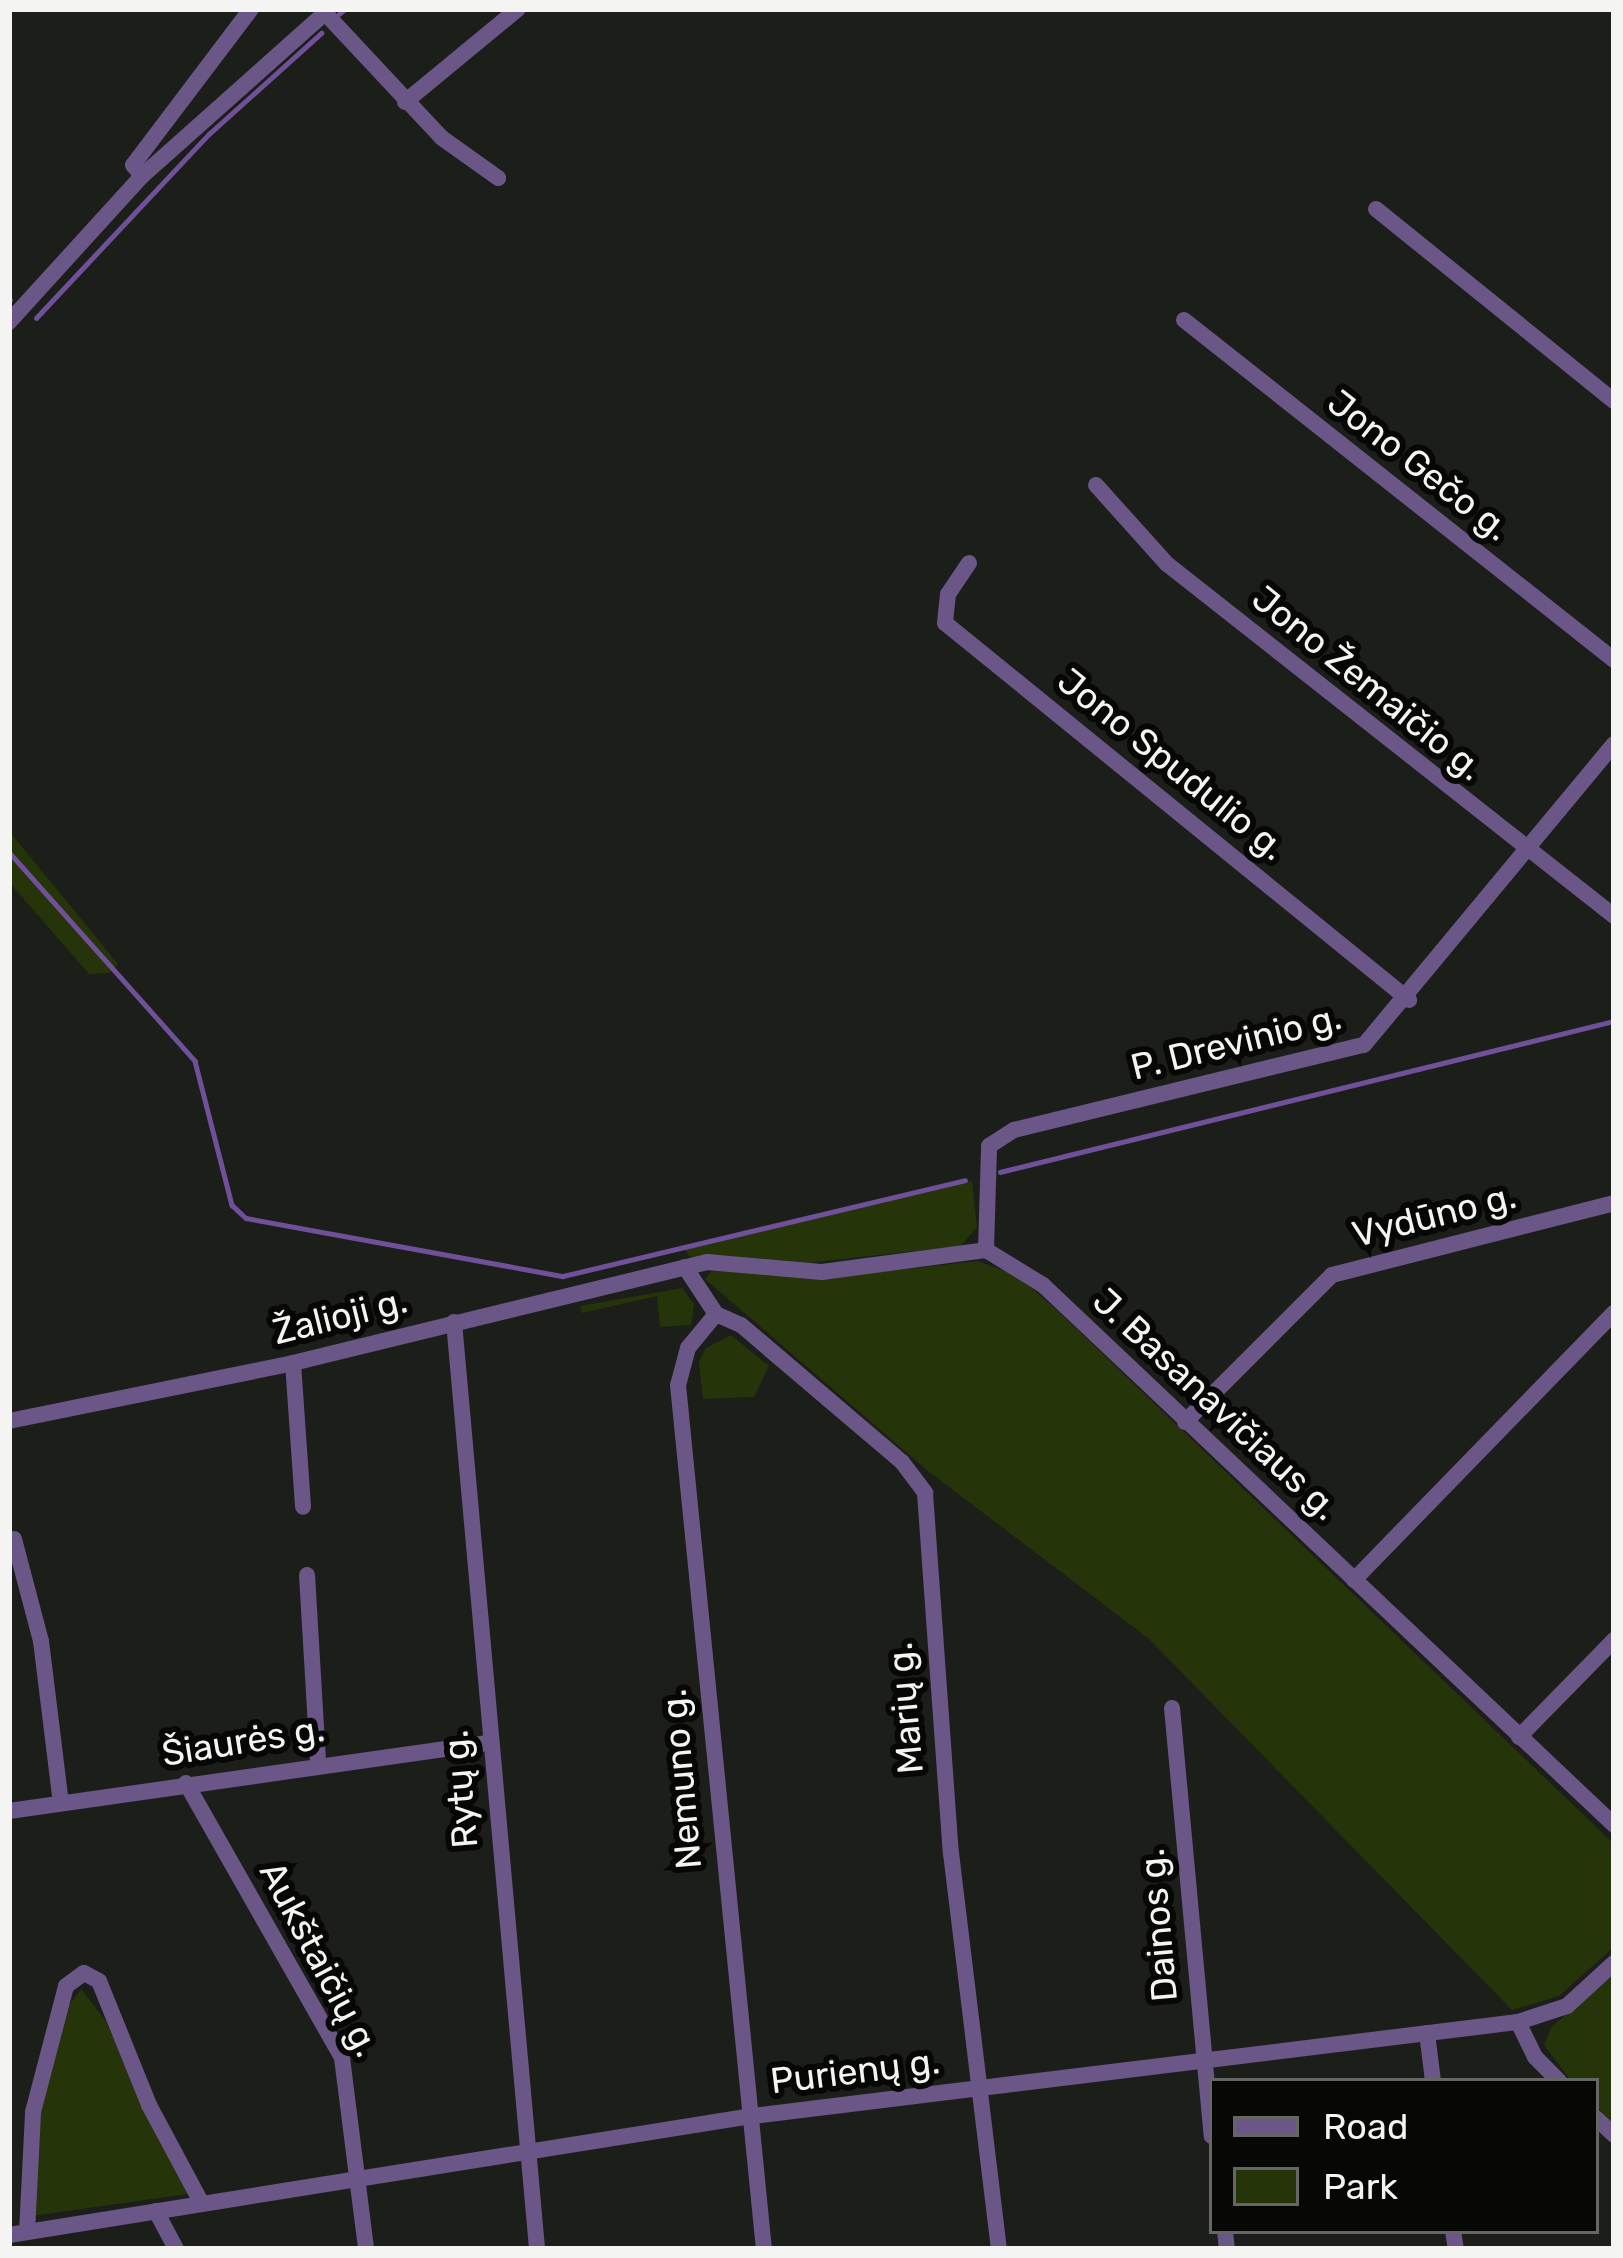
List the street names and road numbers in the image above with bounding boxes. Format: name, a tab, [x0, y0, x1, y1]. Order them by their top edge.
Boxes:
street label: Jono Gečo g.	[1319, 380, 1519, 550]
street label: Jono Žemaičio g.	[1244, 576, 1492, 790]
street label: Jono Spudulio g.	[1049, 659, 1295, 869]
street label: P. Drevinio g.	[1126, 995, 1346, 1089]
street label: Vydūno g.	[1348, 1174, 1520, 1256]
street label: Žalioji g.	[268, 1278, 412, 1354]
street label: J. Basanavičiaus g.	[1084, 1279, 1348, 1529]
street label: Marių g.	[878, 1640, 932, 1776]
street label: Nemuno g.	[652, 1687, 710, 1871]
street label: Šiaurės g.	[159, 1707, 327, 1775]
street label: Rytų g.	[433, 1728, 487, 1850]
street label: Dainos g.	[1130, 1847, 1186, 2003]
street label: Aukštaičių g.	[251, 1854, 389, 2064]
street label: Purienų g.	[768, 2039, 942, 2103]

